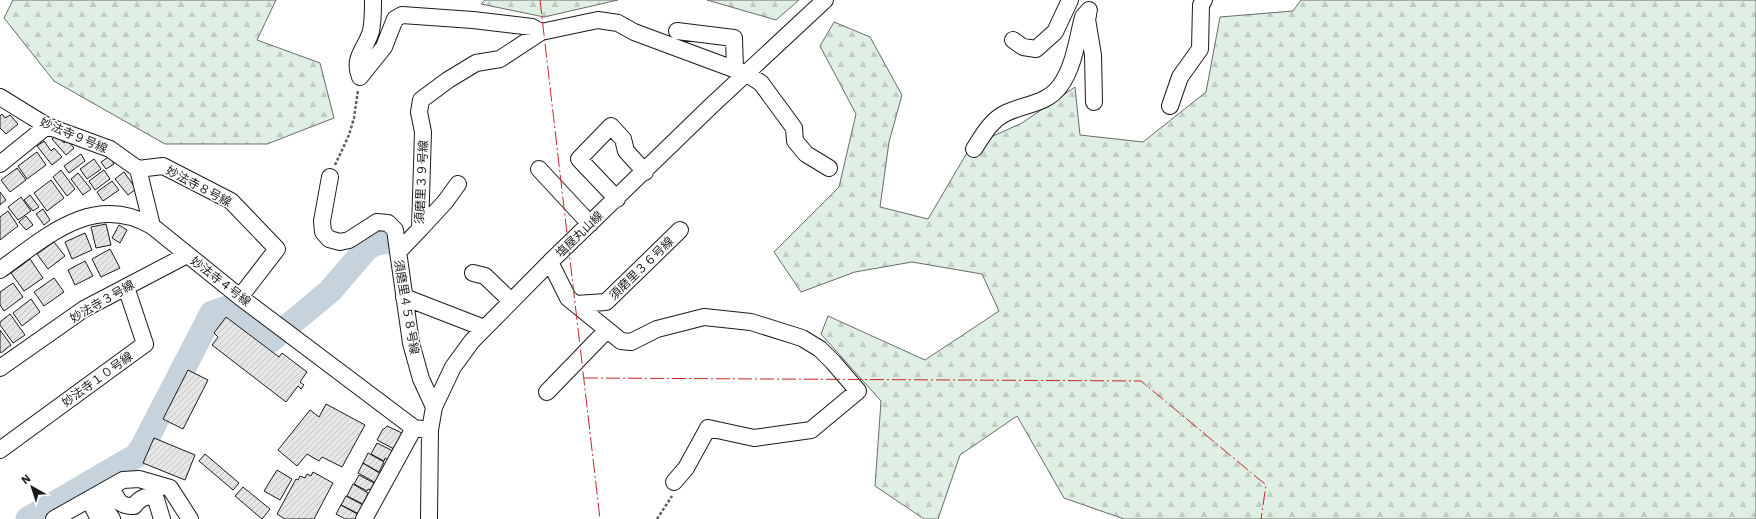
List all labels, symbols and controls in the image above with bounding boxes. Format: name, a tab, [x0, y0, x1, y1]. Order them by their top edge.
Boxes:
street label: 妙法寺９号線	[38, 114, 110, 156]
street label: 須磨里３９号線	[411, 140, 431, 224]
street label: 妙法寺８号線	[164, 162, 234, 210]
street label: 塩屋丸山線	[552, 208, 606, 260]
street label: 須磨里３６号線	[606, 233, 676, 303]
street label: 妙法寺４号線	[188, 253, 254, 309]
street label: 須磨里４５８号線	[391, 258, 423, 356]
street label: 妙法寺３号線	[67, 277, 137, 325]
street label: 妙法寺１０号線	[59, 348, 135, 410]
north arrow	[12, 467, 52, 507]
text: N	[18, 471, 33, 487]

